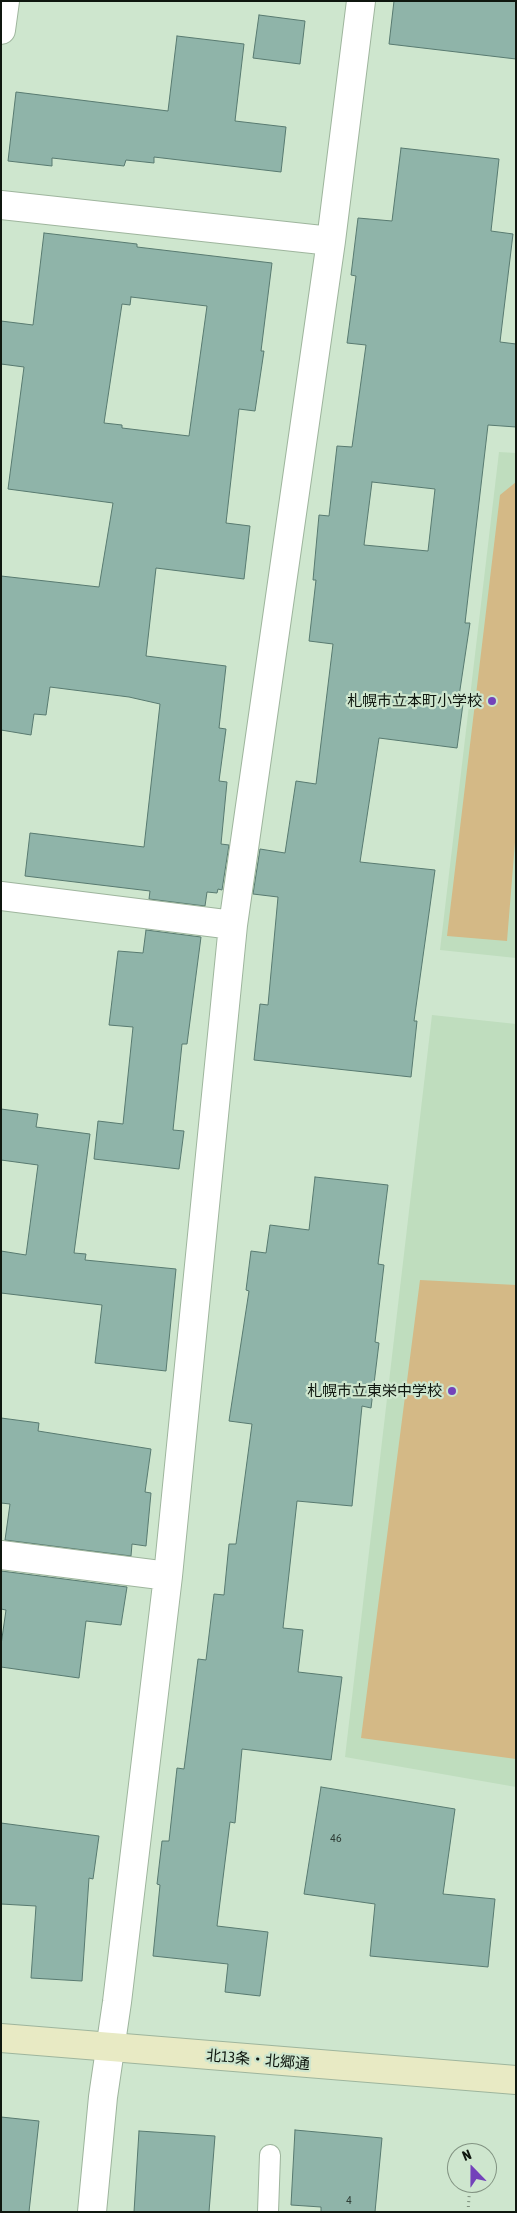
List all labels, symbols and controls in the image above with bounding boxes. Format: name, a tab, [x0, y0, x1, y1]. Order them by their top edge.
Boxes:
place label: 札幌市立本町小学校	[347, 692, 482, 710]
marker: 札幌市立本町小学校	[486, 695, 498, 707]
place label: 札幌市立東栄中学校	[307, 1382, 442, 1400]
marker: 札幌市立東栄中学校	[446, 1385, 458, 1397]
house number: 46	[330, 1831, 342, 1845]
street label: 北13条・北郷通	[205, 2046, 311, 2074]
north arrow	[447, 2143, 497, 2193]
text: N	[460, 2146, 474, 2164]
house number: 4	[346, 2193, 352, 2207]

